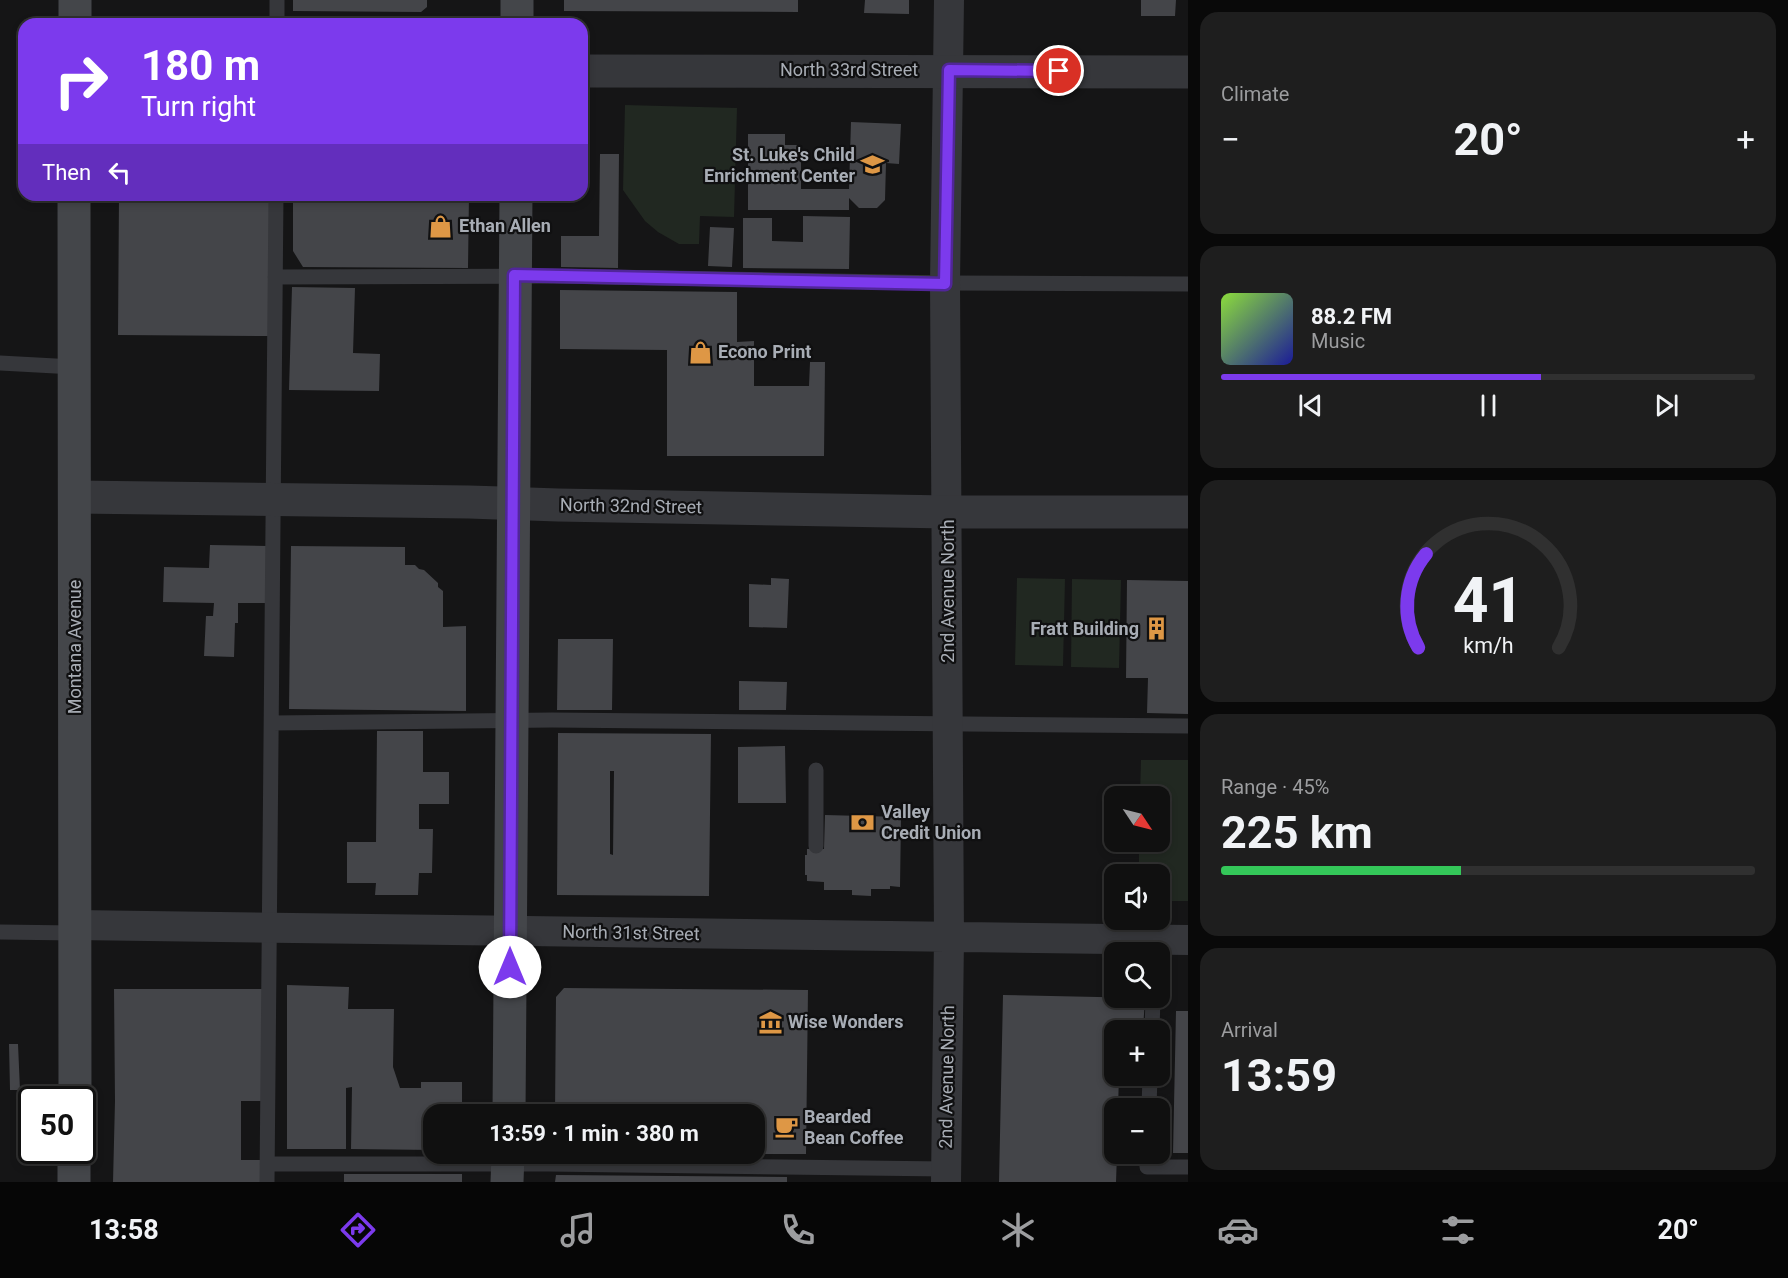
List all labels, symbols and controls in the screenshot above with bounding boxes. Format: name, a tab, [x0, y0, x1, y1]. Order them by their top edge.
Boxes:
text: 180 m	[141, 41, 260, 90]
icon: right	[42, 42, 120, 120]
pin	[1033, 45, 1084, 96]
icon: arrive	[1042, 54, 1075, 87]
street label: North 33rd Street	[780, 59, 918, 80]
text: Climate	[1221, 82, 1289, 106]
text: Turn right	[141, 91, 256, 123]
text: 20°	[1453, 113, 1523, 166]
text: −	[1221, 120, 1240, 159]
text: +	[1736, 120, 1755, 159]
place label: St. Luke's Child Enrichment Center	[704, 144, 855, 186]
school or university icon: St. Luke's Child Enrichment Center	[860, 152, 886, 178]
icon: left	[103, 156, 136, 189]
text: Then	[42, 160, 91, 185]
shop icon: Ethan Allen	[428, 213, 454, 239]
place label: Ethan Allen	[459, 215, 551, 236]
text: 88.2 FM	[1311, 304, 1392, 329]
text: Music	[1311, 329, 1365, 353]
shop icon: Econo Print	[687, 339, 713, 365]
place label: Econo Print	[718, 341, 811, 362]
icon: previous	[1294, 389, 1327, 422]
icon: pause	[1472, 389, 1505, 422]
icon: next	[1650, 389, 1683, 422]
street label: North 32nd Street	[560, 494, 702, 517]
street label: 2nd Avenue North	[937, 519, 958, 663]
text: 41	[1452, 564, 1524, 637]
street label: Montana Avenue	[64, 580, 85, 714]
building icon: Fratt Building	[1144, 616, 1170, 642]
place label: Fratt Building	[1030, 618, 1139, 639]
text: km/h	[1463, 633, 1513, 658]
text: Range · 45%	[1221, 775, 1329, 799]
north arrow	[1104, 786, 1170, 852]
map controls	[1104, 786, 1170, 1164]
place label: Valley Credit Union	[881, 801, 981, 843]
text: 225 km	[1221, 806, 1373, 859]
bank icon: Valley Credit Union	[850, 809, 876, 835]
button: sound	[1104, 864, 1170, 930]
street label: North 31st Street	[562, 921, 700, 944]
position arrow	[478, 935, 542, 999]
button: search	[1104, 942, 1170, 1008]
street label: 2nd Avenue North	[935, 1005, 958, 1149]
museum icon: Wise Wonders	[757, 1009, 783, 1035]
place label: Wise Wonders	[788, 1011, 903, 1032]
text: Arrival	[1221, 1018, 1278, 1042]
button: +	[1104, 1020, 1170, 1086]
text: 13:59	[1221, 1049, 1337, 1102]
speed limit sign: 50	[18, 1086, 96, 1164]
button: −	[1104, 1098, 1170, 1164]
place label: Bearded Bean Coffee	[804, 1106, 904, 1148]
cafe icon: Bearded Bean Coffee	[773, 1114, 799, 1140]
text: 13:59 · 1 min · 380 m	[489, 1121, 699, 1146]
icon: directions	[337, 1209, 379, 1251]
icon: music	[557, 1209, 599, 1251]
icon: phone	[777, 1209, 819, 1251]
icon: climate	[997, 1209, 1039, 1251]
icon: car	[1217, 1209, 1259, 1251]
icon: filters	[1437, 1209, 1479, 1251]
text: 13:58	[89, 1214, 159, 1246]
text: 20°	[1657, 1214, 1699, 1246]

